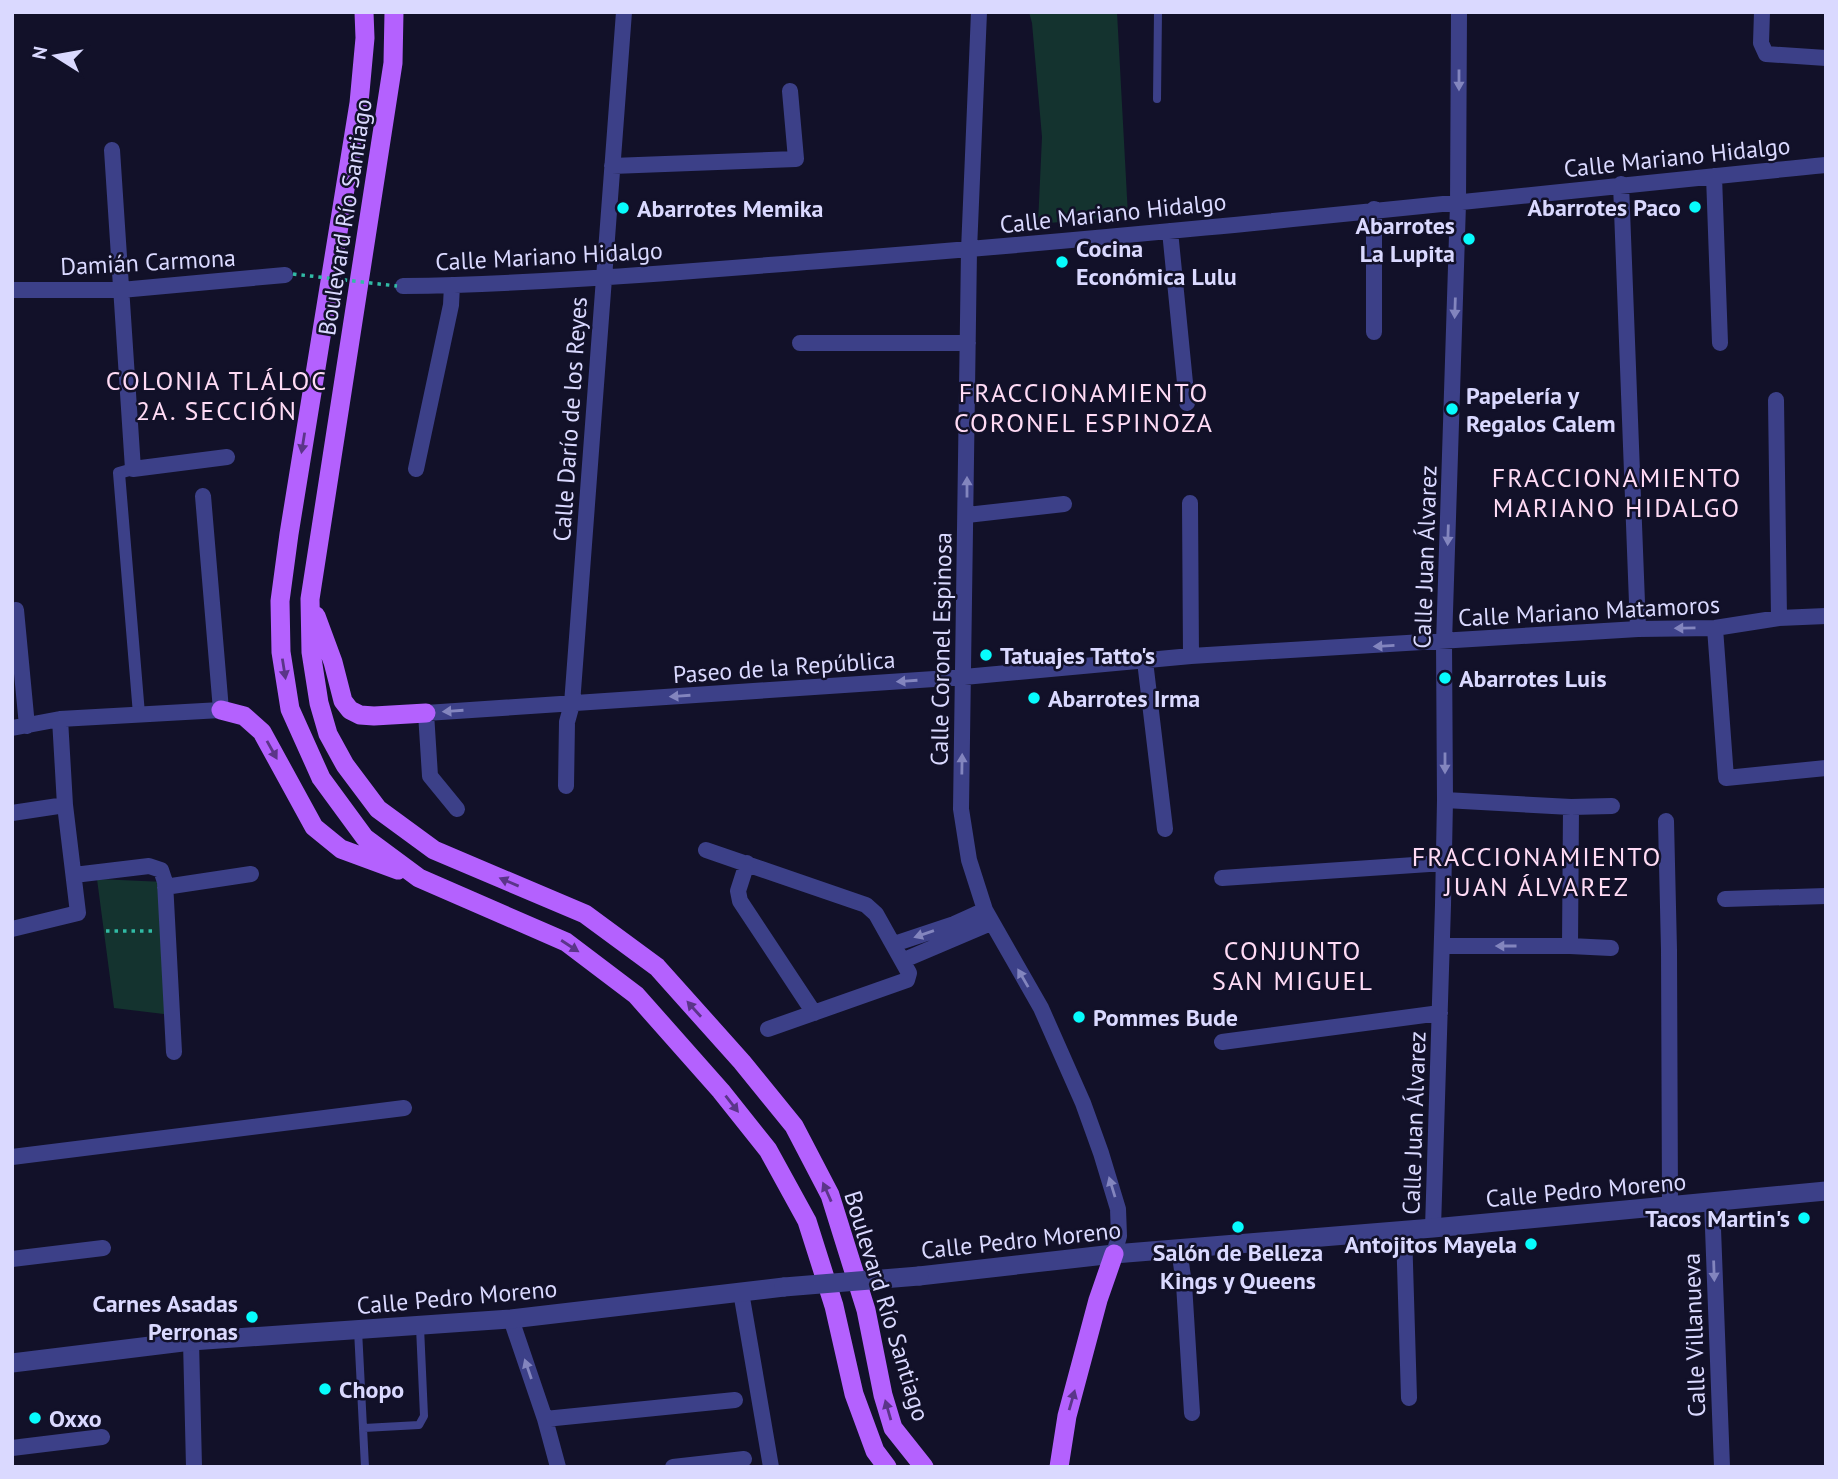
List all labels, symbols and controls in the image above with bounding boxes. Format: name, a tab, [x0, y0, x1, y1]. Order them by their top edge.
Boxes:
north arrow	[21, 21, 91, 91]
text: N	[26, 44, 52, 61]
one-way arrow	[1453, 70, 1464, 92]
street label: Boulevard Río Santiago	[311, 96, 379, 338]
street label: Calle Mariano Hidalgo	[1562, 130, 1792, 184]
street label: Calle Mariano Hidalgo	[998, 186, 1228, 240]
place label: Abarrotes Paco	[1528, 192, 1681, 223]
place label: Abarrotes Memika	[637, 193, 824, 224]
marker: Abarrotes Paco	[1687, 199, 1703, 215]
marker: Abarrotes Memika	[615, 200, 631, 216]
place label: Abarrotes La Lupita	[1355, 210, 1455, 269]
marker: Abarrotes La Lupita	[1461, 231, 1477, 247]
place label: Cocina Económica Lulu	[1076, 233, 1237, 292]
street label: Calle Mariano Hidalgo	[434, 235, 664, 277]
street label: Damián Carmona	[59, 242, 237, 282]
marker: Cocina Económica Lulu	[1054, 254, 1070, 270]
street label: Calle Darío de los Reyes	[546, 296, 594, 542]
one-way arrow	[1449, 297, 1460, 319]
district label: COLONIA TLÁLOC 2A. SECCIÓN	[106, 364, 328, 427]
district label: FRACCIONAMIENTO CORONEL ESPINOZA	[954, 376, 1214, 439]
place label: Papelería y Regalos Calem	[1466, 380, 1616, 439]
marker: Papelería y Regalos Calem	[1444, 401, 1460, 417]
one-way arrow	[297, 432, 308, 454]
district label: FRACCIONAMIENTO MARIANO HIDALGO	[1492, 461, 1742, 524]
street label: Calle Juan Álvarez	[1406, 465, 1444, 649]
one-way arrow	[961, 476, 973, 498]
one-way arrow	[1442, 525, 1453, 547]
street label: Calle Coronel Espinosa	[923, 532, 959, 766]
street label: Calle Mariano Matamoros	[1457, 589, 1721, 633]
one-way arrow	[1674, 623, 1696, 634]
place label: Tatuajes Tatto's	[1000, 640, 1155, 671]
one-way arrow	[1373, 640, 1395, 651]
street label: Paseo de la República	[672, 644, 896, 690]
marker: Tatuajes Tatto's	[978, 647, 994, 663]
one-way arrow	[279, 658, 290, 680]
place label: Abarrotes Luis	[1459, 663, 1607, 694]
marker: Abarrotes Luis	[1437, 670, 1453, 686]
one-way arrow	[895, 676, 917, 687]
place label: Abarrotes Irma	[1048, 683, 1200, 714]
marker: Abarrotes Irma	[1026, 690, 1042, 706]
one-way arrow	[668, 691, 690, 702]
one-way arrow	[441, 706, 463, 717]
one-way arrow	[266, 741, 278, 760]
one-way arrow	[1439, 752, 1451, 774]
one-way arrow	[956, 753, 968, 775]
district label: FRACCIONAMIENTO JUAN ÁLVAREZ	[1412, 840, 1662, 903]
one-way arrow	[499, 876, 520, 887]
one-way arrow	[913, 929, 934, 940]
district label: CONJUNTO SAN MIGUEL	[1212, 934, 1374, 997]
one-way arrow	[560, 940, 579, 953]
one-way arrow	[1495, 940, 1517, 952]
one-way arrow	[1017, 969, 1029, 988]
one-way arrow	[687, 1000, 702, 1017]
place label: Pommes Bude	[1093, 1002, 1238, 1033]
marker: Pommes Bude	[1071, 1009, 1087, 1025]
street label: Calle Juan Álvarez	[1395, 1031, 1433, 1215]
one-way arrow	[724, 1095, 738, 1113]
street label: Calle Pedro Moreno	[1484, 1166, 1688, 1214]
one-way arrow	[1106, 1177, 1116, 1198]
one-way arrow	[821, 1182, 833, 1202]
street label: Boulevard Río Santiago	[837, 1187, 937, 1425]
place label: Tacos Martin's	[1645, 1203, 1790, 1234]
marker: Tacos Martin's	[1796, 1210, 1812, 1226]
street label: Calle Pedro Moreno	[919, 1214, 1123, 1266]
marker: Salón de Belleza Kings y Queens	[1230, 1219, 1246, 1235]
place label: Antojitos Mayela	[1344, 1229, 1517, 1260]
marker: Antojitos Mayela	[1523, 1236, 1539, 1252]
place label: Salón de Belleza Kings y Queens	[1153, 1237, 1323, 1296]
street label: Calle Villanueva	[1676, 1252, 1712, 1418]
one-way arrow	[1709, 1260, 1720, 1282]
street label: Calle Pedro Moreno	[355, 1273, 559, 1321]
place label: Carnes Asadas Perronas	[92, 1288, 238, 1347]
marker: Carnes Asadas Perronas	[244, 1309, 260, 1325]
one-way arrow	[522, 1358, 533, 1379]
place label: Chopo	[339, 1374, 404, 1405]
marker: Chopo	[317, 1381, 333, 1397]
one-way arrow	[1067, 1389, 1077, 1410]
one-way arrow	[882, 1400, 892, 1421]
place label: Oxxo	[49, 1403, 102, 1434]
marker: Oxxo	[27, 1410, 43, 1426]

